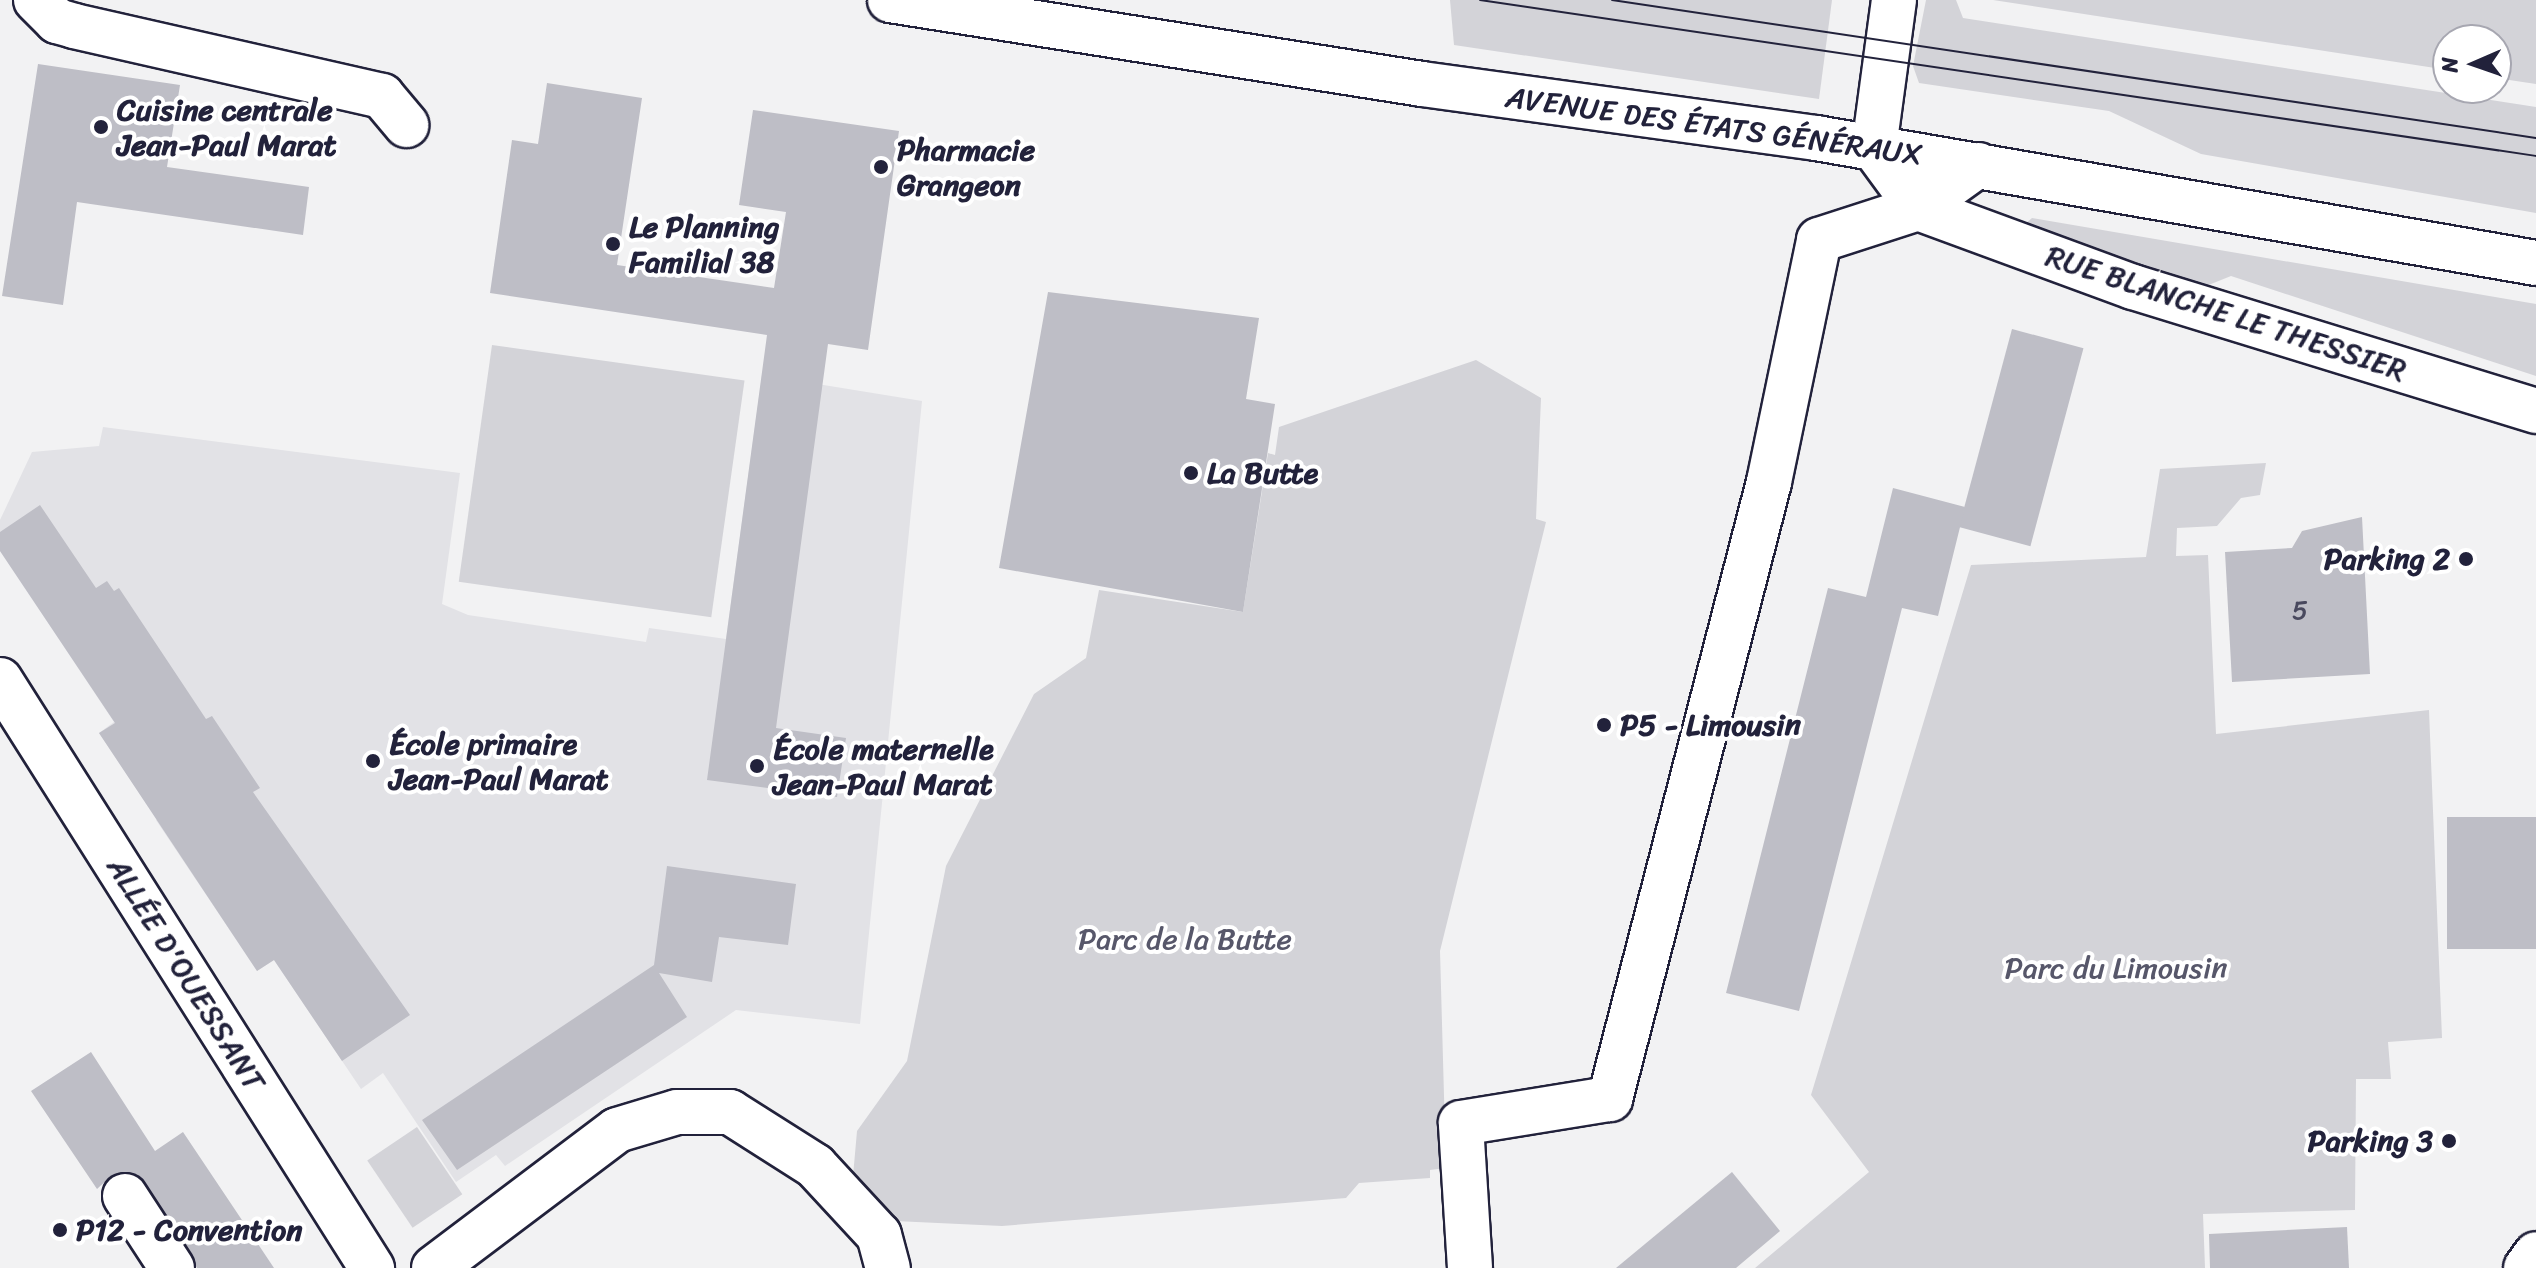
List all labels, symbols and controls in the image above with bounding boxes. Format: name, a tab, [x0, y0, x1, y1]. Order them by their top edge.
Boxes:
north arrow	[2432, 24, 2512, 104]
text: N	[2430, 56, 2469, 73]
street label: AVENUE DES ÉTATS GÉNÉRAUX	[1504, 79, 1924, 173]
place label: Cuisine centrale Jean-Paul Marat	[117, 92, 337, 162]
marker: Cuisine centrale Jean-Paul Marat	[92, 118, 110, 136]
place label: Pharmacie Grangeon	[897, 132, 1035, 202]
marker: Pharmacie Grangeon	[872, 158, 890, 176]
place label: Le Planning Familial 38	[629, 209, 780, 280]
marker: Le Planning Familial 38	[604, 235, 622, 253]
street label: RUE BLANCHE LE THESSIER	[2043, 238, 2409, 388]
place label: La Butte	[1207, 455, 1319, 491]
marker: La Butte	[1182, 464, 1200, 482]
place label: Parking 2	[2324, 541, 2450, 577]
marker: Parking 2	[2457, 550, 2475, 568]
house number: 5	[2292, 595, 2308, 627]
place label: P5 - Limousin	[1620, 707, 1801, 743]
marker: P5 - Limousin	[1595, 716, 1613, 734]
place label: École primaire Jean-Paul Marat	[389, 726, 609, 796]
place label: École maternelle Jean-Paul Marat	[773, 731, 994, 802]
marker: École primaire Jean-Paul Marat	[364, 752, 382, 770]
marker: École maternelle Jean-Paul Marat	[748, 757, 766, 775]
street label: ALLÉE D'OUESSANT	[101, 852, 271, 1096]
park label: Parc de la Butte	[1078, 921, 1292, 957]
park label: Parc du Limousin	[2005, 950, 2227, 986]
place label: Parking 3	[2308, 1123, 2433, 1159]
marker: Parking 3	[2440, 1132, 2458, 1150]
place label: P12 - Convention	[76, 1212, 302, 1248]
marker: P12 - Convention	[51, 1221, 69, 1239]

